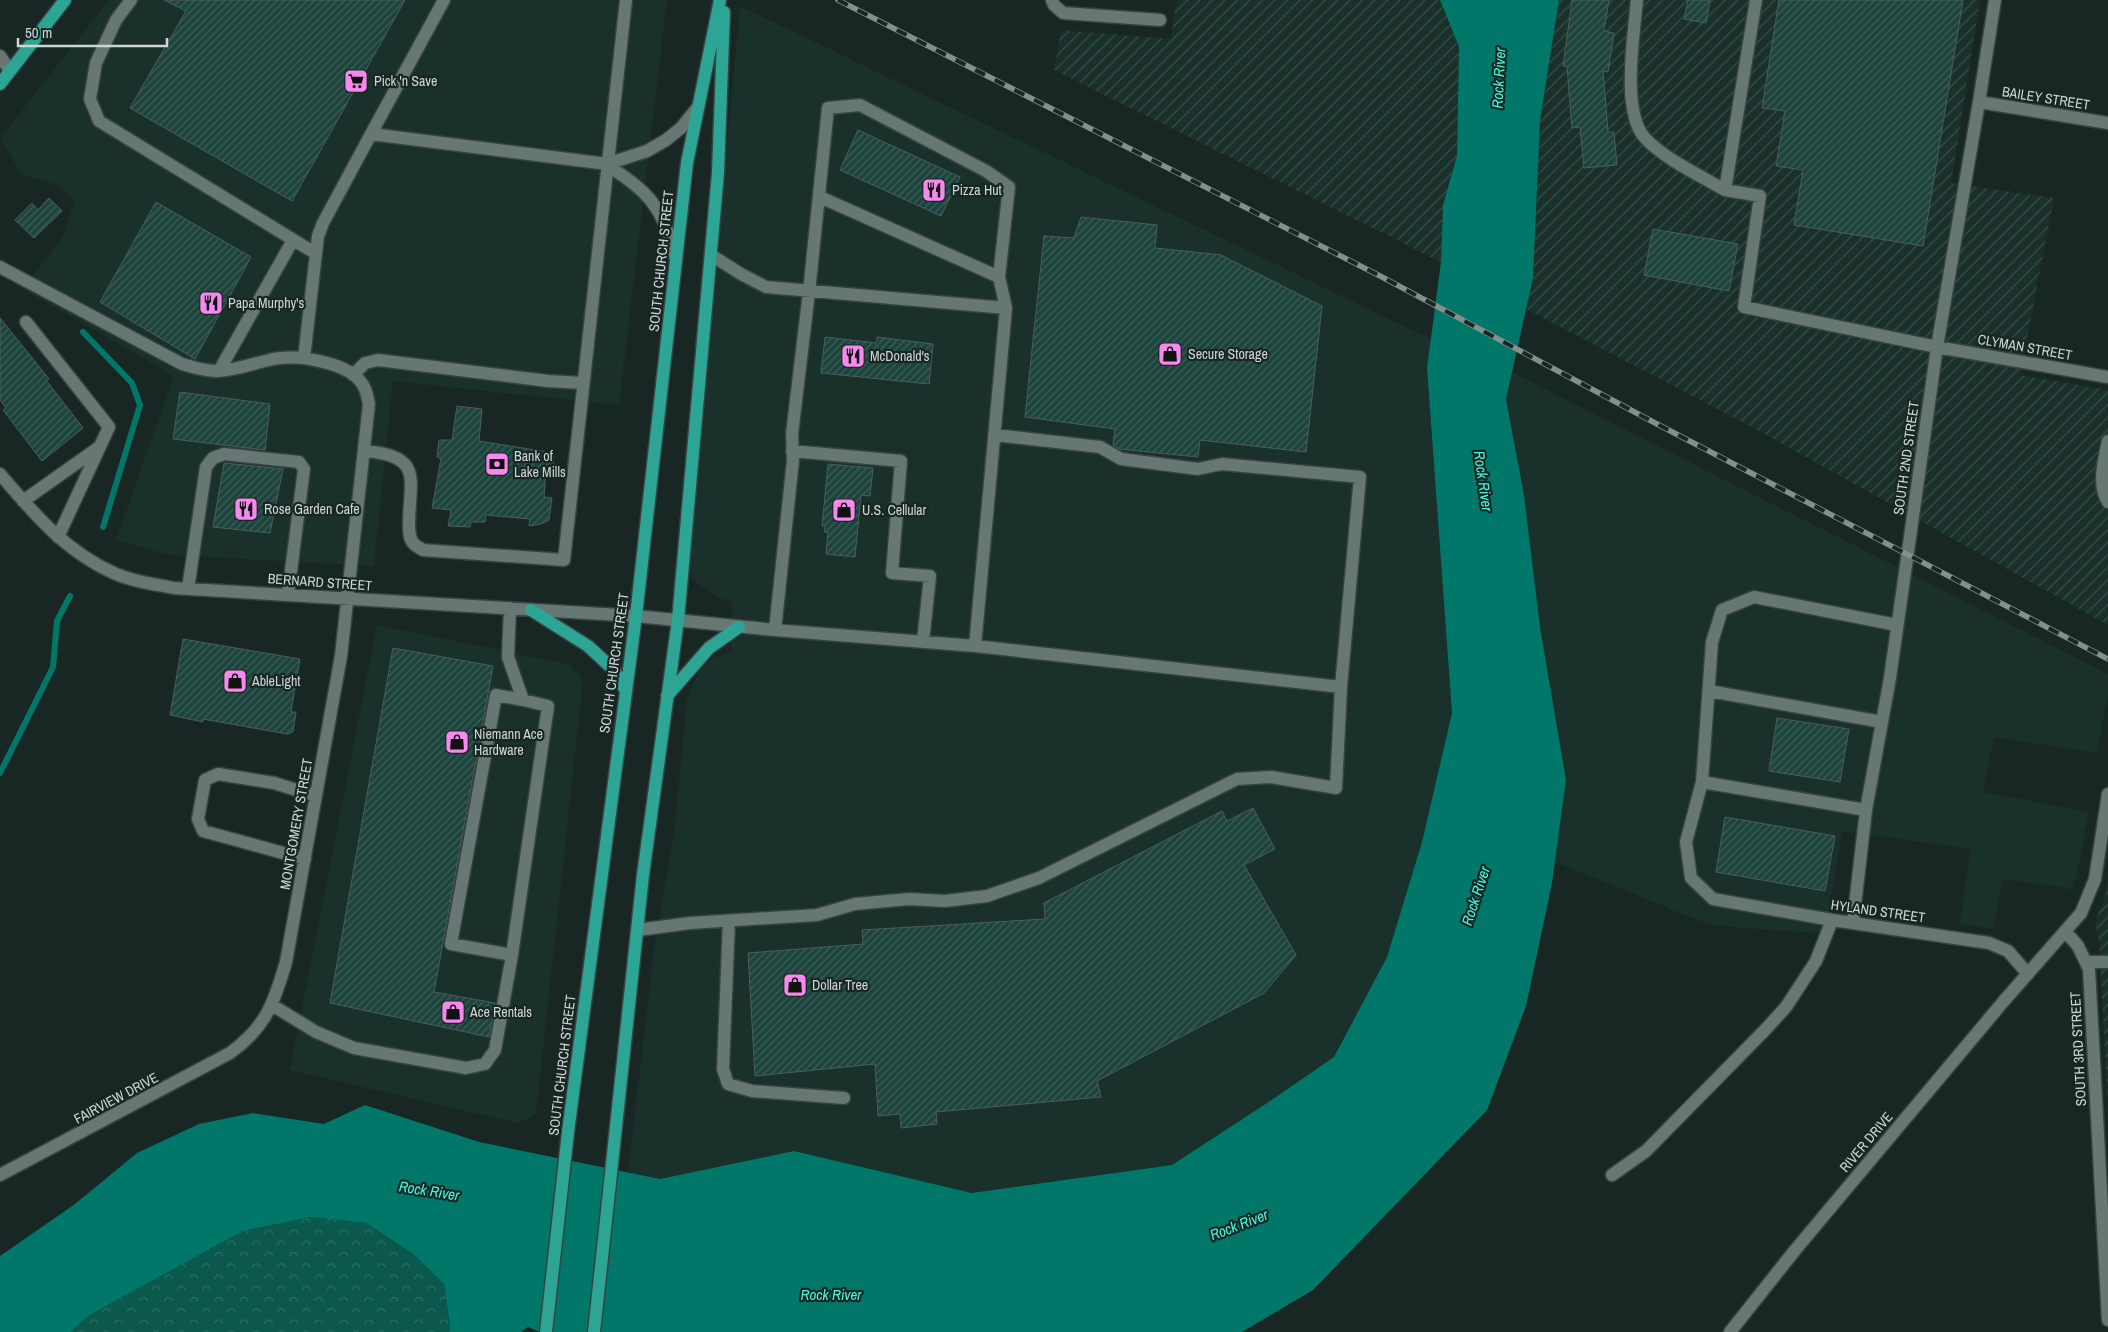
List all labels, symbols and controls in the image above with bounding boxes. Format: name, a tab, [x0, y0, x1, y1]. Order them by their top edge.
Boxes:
scale bar	[18, 15, 166, 47]
text: 50 m	[25, 22, 52, 43]
water label: Rock River	[1486, 46, 1511, 109]
supermarket icon: Pick 'n Save	[343, 68, 369, 94]
place label: Pick 'n Save	[374, 72, 437, 90]
street label: BAILEY STREET	[2001, 82, 2091, 114]
restaurant icon: Pizza Hut	[921, 177, 947, 203]
place label: Pizza Hut	[952, 181, 1002, 199]
street label: SOUTH CHURCH STREET	[645, 190, 677, 332]
restaurant icon: Papa Murphy's	[198, 290, 224, 316]
place label: Papa Murphy's	[228, 294, 304, 312]
street label: CLYMAN STREET	[1976, 330, 2074, 364]
shop icon: Secure Storage	[1157, 341, 1183, 367]
restaurant icon: McDonald's	[840, 343, 866, 369]
place label: Secure Storage	[1188, 345, 1268, 363]
place label: McDonald's	[870, 347, 930, 365]
street label: SOUTH 2ND STREET	[1889, 400, 1923, 516]
place label: Bank of Lake Mills	[514, 447, 566, 481]
water label: Rock River	[1469, 449, 1498, 513]
bank icon: Bank of Lake Mills	[484, 451, 510, 477]
restaurant icon: Rose Garden Cafe	[233, 496, 259, 522]
shop icon: U.S. Cellular	[831, 497, 857, 523]
place label: Rose Garden Cafe	[264, 500, 360, 518]
place label: U.S. Cellular	[862, 501, 927, 519]
street label: BERNARD STREET	[267, 569, 373, 595]
street label: SOUTH CHURCH STREET	[595, 592, 633, 734]
shop icon: AbleLight	[222, 668, 248, 694]
place label: AbleLight	[251, 672, 301, 690]
place label: Niemann Ace Hardware	[474, 725, 543, 759]
shop icon: Niemann Ace Hardware	[444, 729, 470, 755]
street label: MONTGOMERY STREET	[276, 757, 316, 891]
water label: Rock River	[1456, 863, 1495, 928]
street label: HYLAND STREET	[1830, 895, 1926, 927]
shop icon: Dollar Tree	[782, 972, 808, 998]
place label: Dollar Tree	[812, 976, 868, 994]
street label: SOUTH 3RD STREET	[2066, 991, 2090, 1107]
street label: SOUTH CHURCH STREET	[544, 994, 580, 1136]
shop icon: Ace Rentals	[440, 999, 466, 1025]
place label: Ace Rentals	[469, 1003, 532, 1021]
street label: FAIRVIEW DRIVE	[71, 1068, 161, 1128]
street label: RIVER DRIVE	[1836, 1108, 1896, 1176]
water label: Rock River	[397, 1175, 462, 1206]
water label: Rock River	[1207, 1204, 1272, 1245]
water label: Rock River	[801, 1284, 862, 1305]

